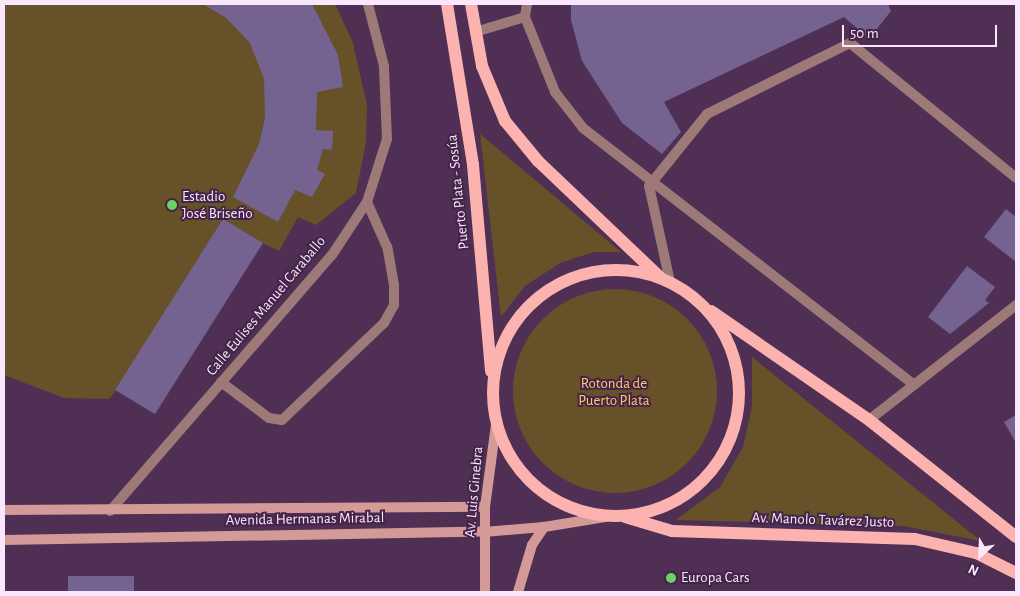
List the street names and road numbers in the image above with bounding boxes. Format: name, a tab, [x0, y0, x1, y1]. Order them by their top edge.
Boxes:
street label: Puerto Plata - Sosúa	[443, 134, 473, 250]
street label: Calle Eulises Manuel Caraballo	[202, 233, 330, 379]
street label: Av. Luis Ginebra	[461, 446, 487, 538]
street label: Avenida Hermanas Mirabal	[226, 509, 384, 529]
street label: Av. Manolo Tavárez Justo	[751, 509, 895, 531]

